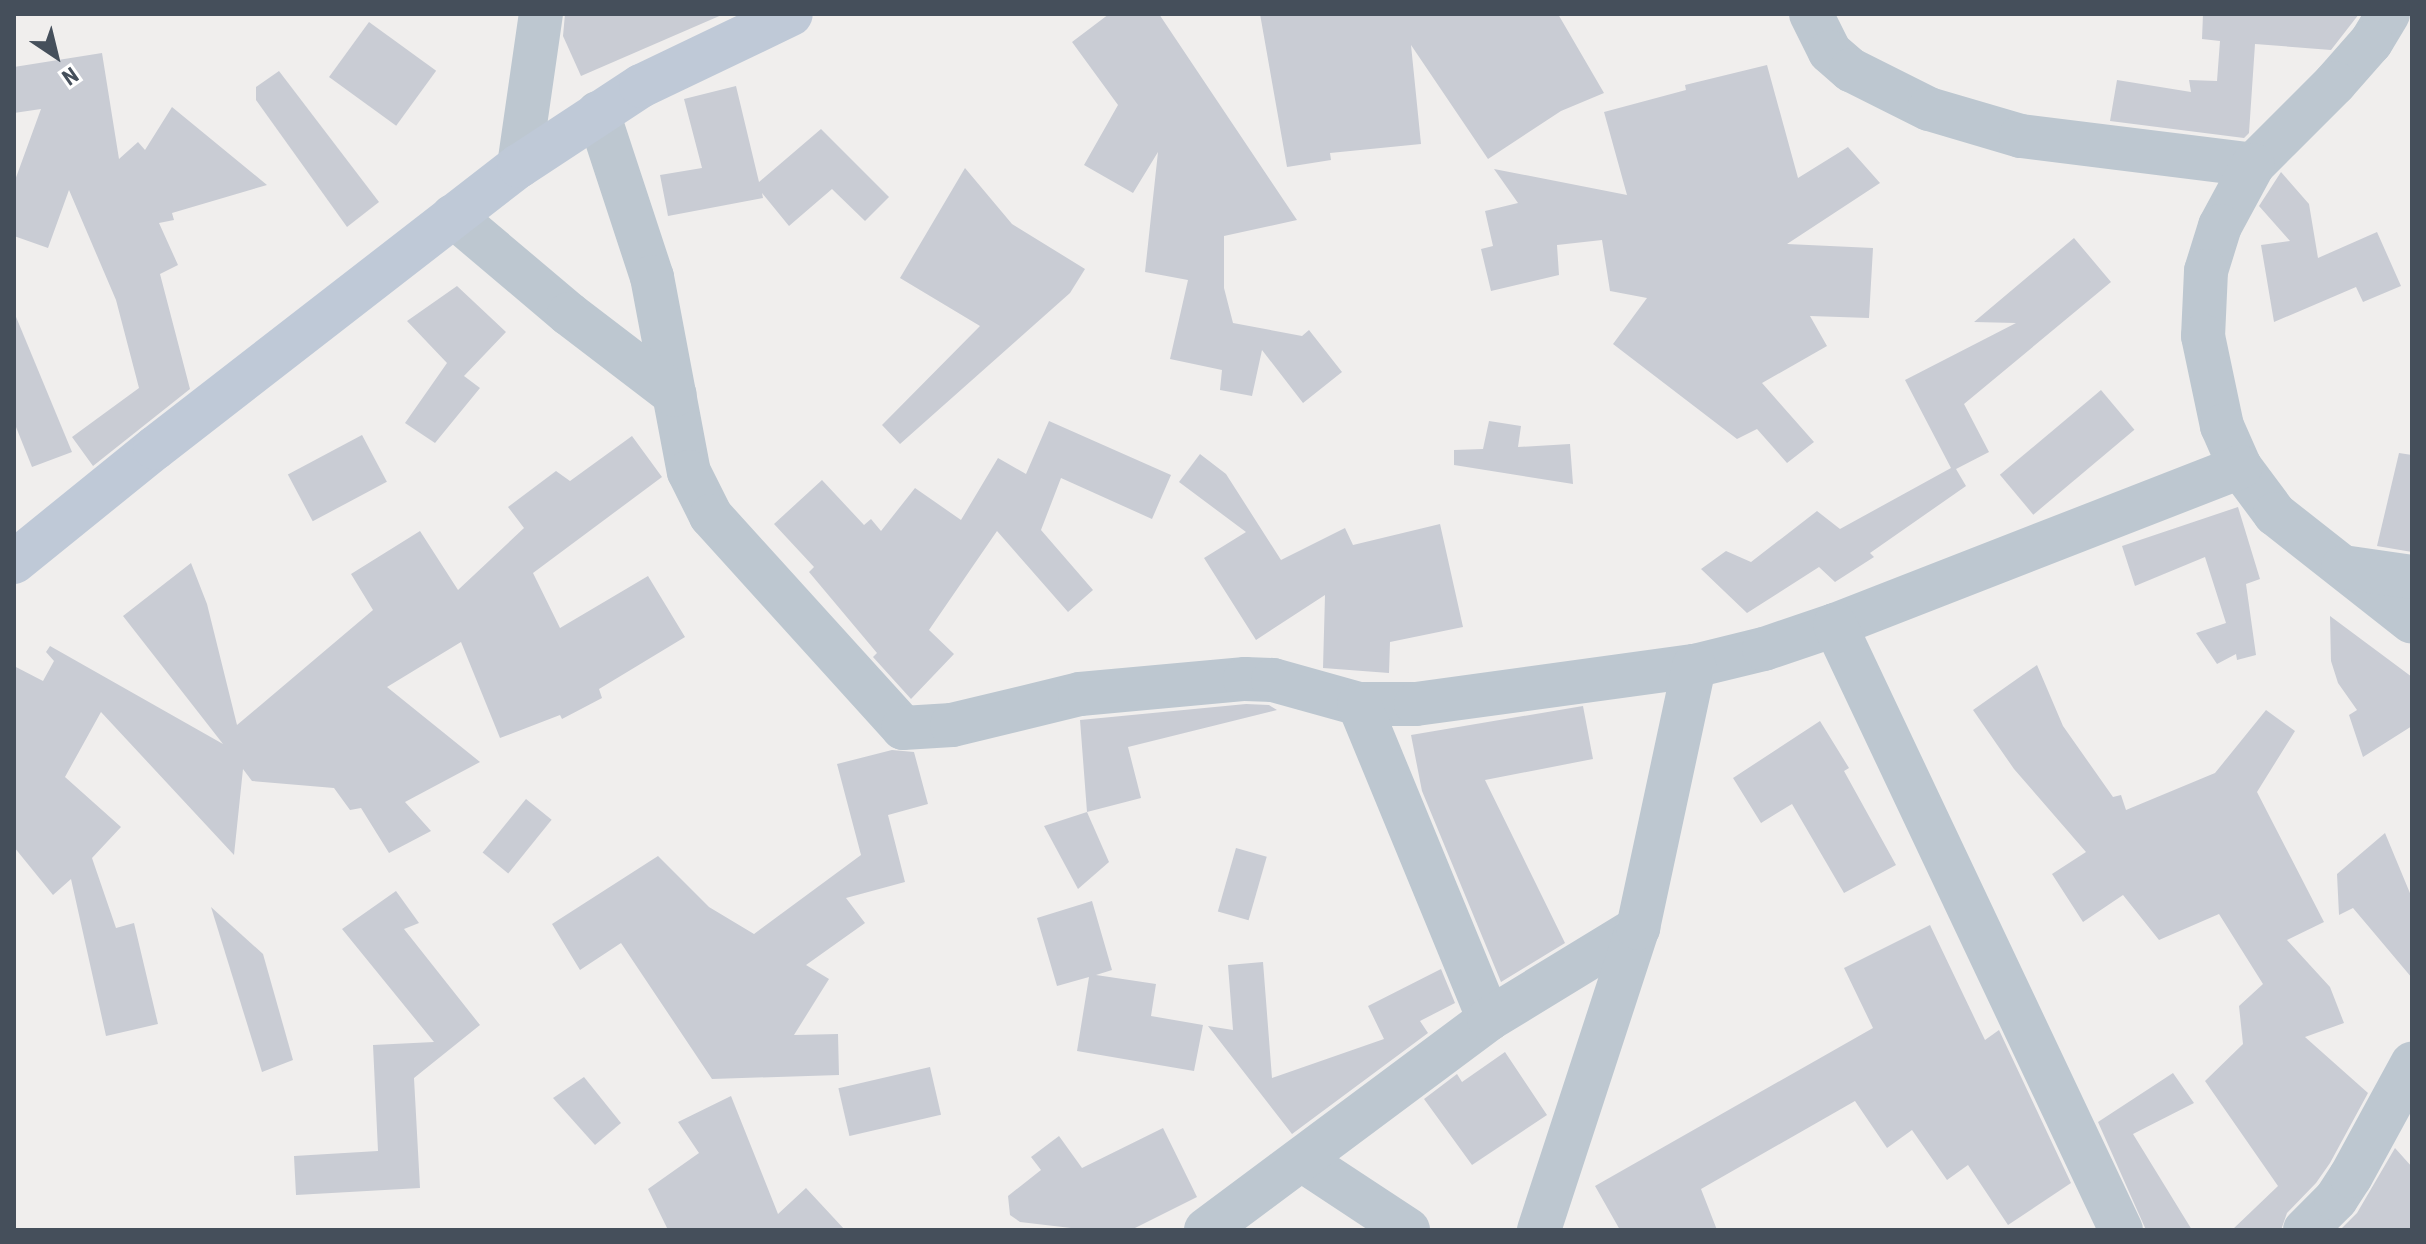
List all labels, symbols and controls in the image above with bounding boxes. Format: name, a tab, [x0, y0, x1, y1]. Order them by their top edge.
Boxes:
north arrow	[16, 16, 96, 96]
text: N	[57, 62, 83, 90]

